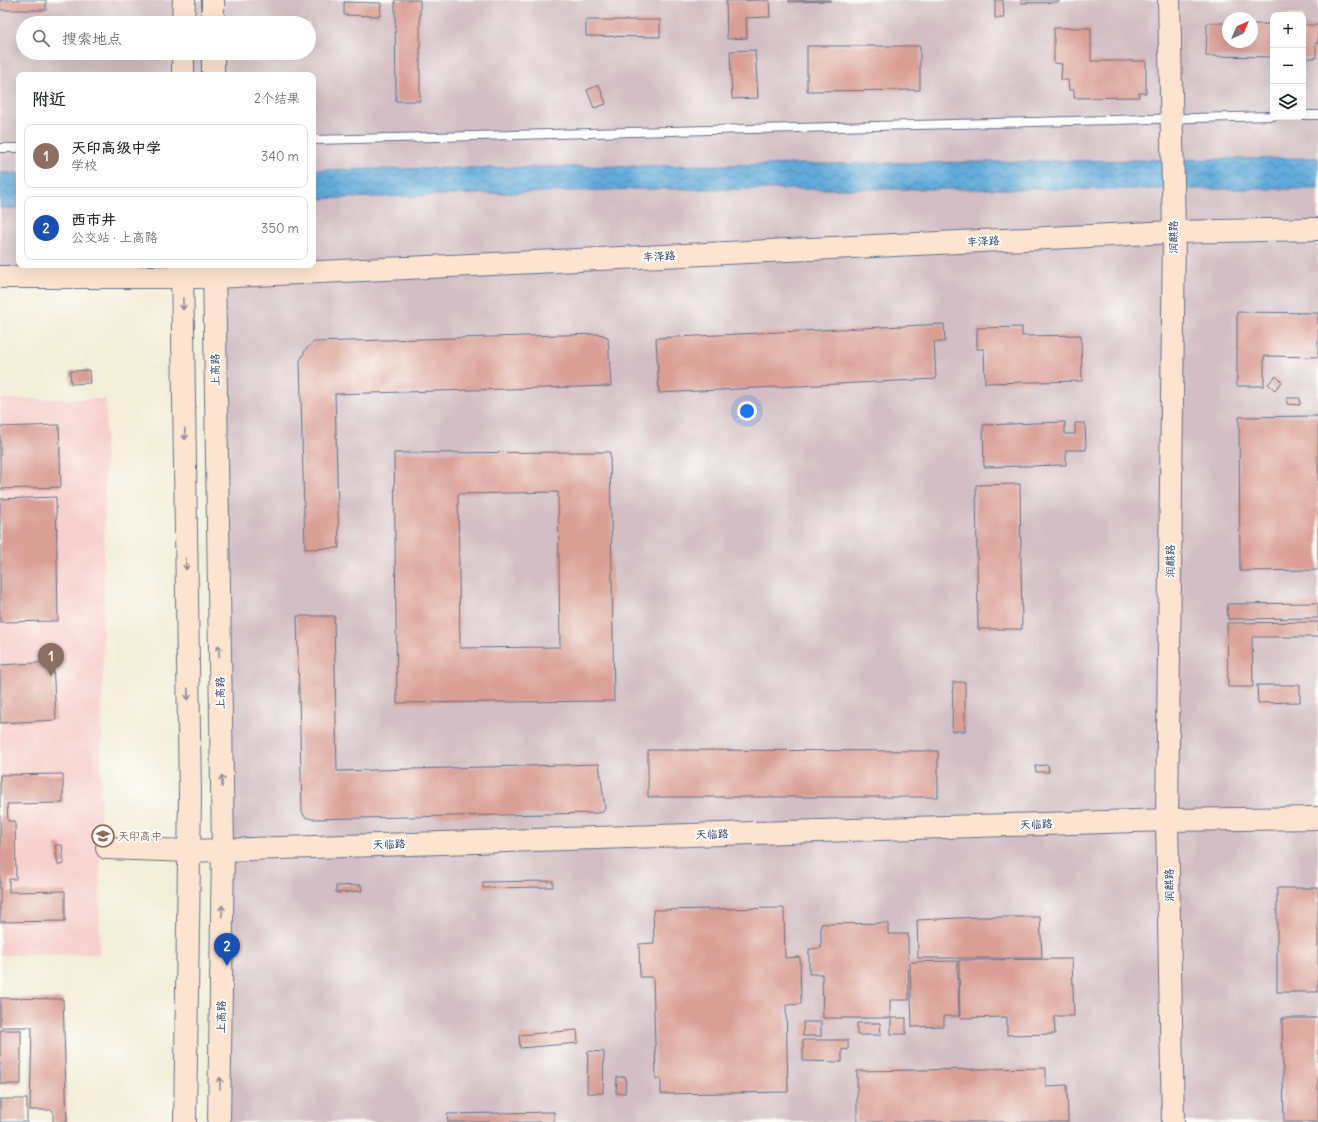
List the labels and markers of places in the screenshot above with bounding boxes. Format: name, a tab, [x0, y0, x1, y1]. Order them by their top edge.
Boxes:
pin: 1	[38, 643, 64, 676]
school or university icon: 天印高中	[90, 823, 116, 849]
place label: 天印高中	[118, 829, 162, 843]
pin: 2	[214, 933, 240, 966]

